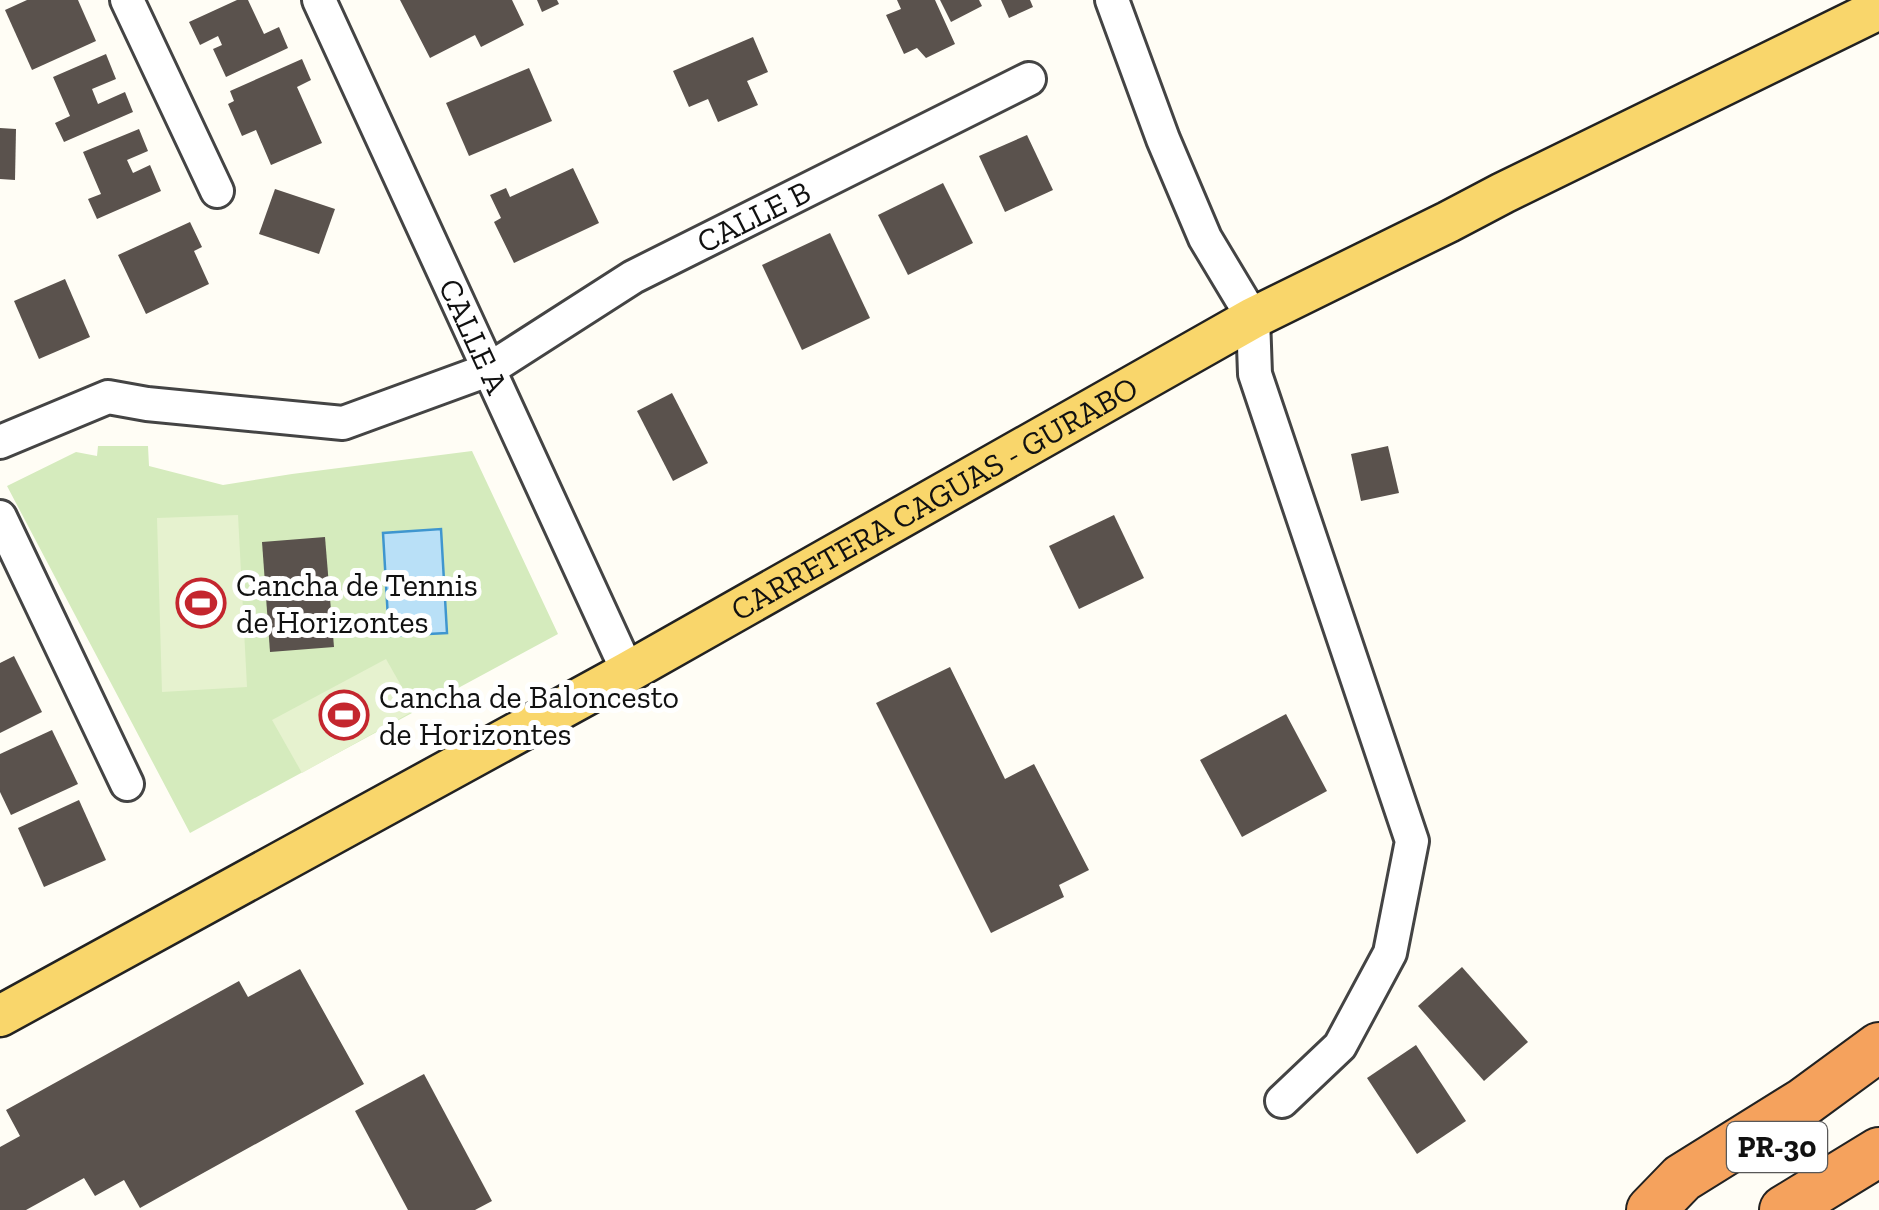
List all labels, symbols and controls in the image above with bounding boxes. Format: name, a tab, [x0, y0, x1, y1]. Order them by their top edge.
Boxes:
street label: CALLE B	[691, 172, 817, 261]
street label: CALLE A	[431, 273, 516, 400]
street label: CARRETERA CAGUAS - GURABO	[724, 368, 1144, 629]
place label: Cancha de Tennis de Horizontes	[236, 566, 478, 641]
sports icon: Cancha de Tennis de Horizontes	[175, 577, 227, 629]
place label: Cancha de Baloncesto de Horizontes	[379, 678, 679, 753]
sports icon: Cancha de Baloncesto de Horizontes	[318, 689, 370, 741]
road number: PR-30	[1727, 1122, 1827, 1172]

